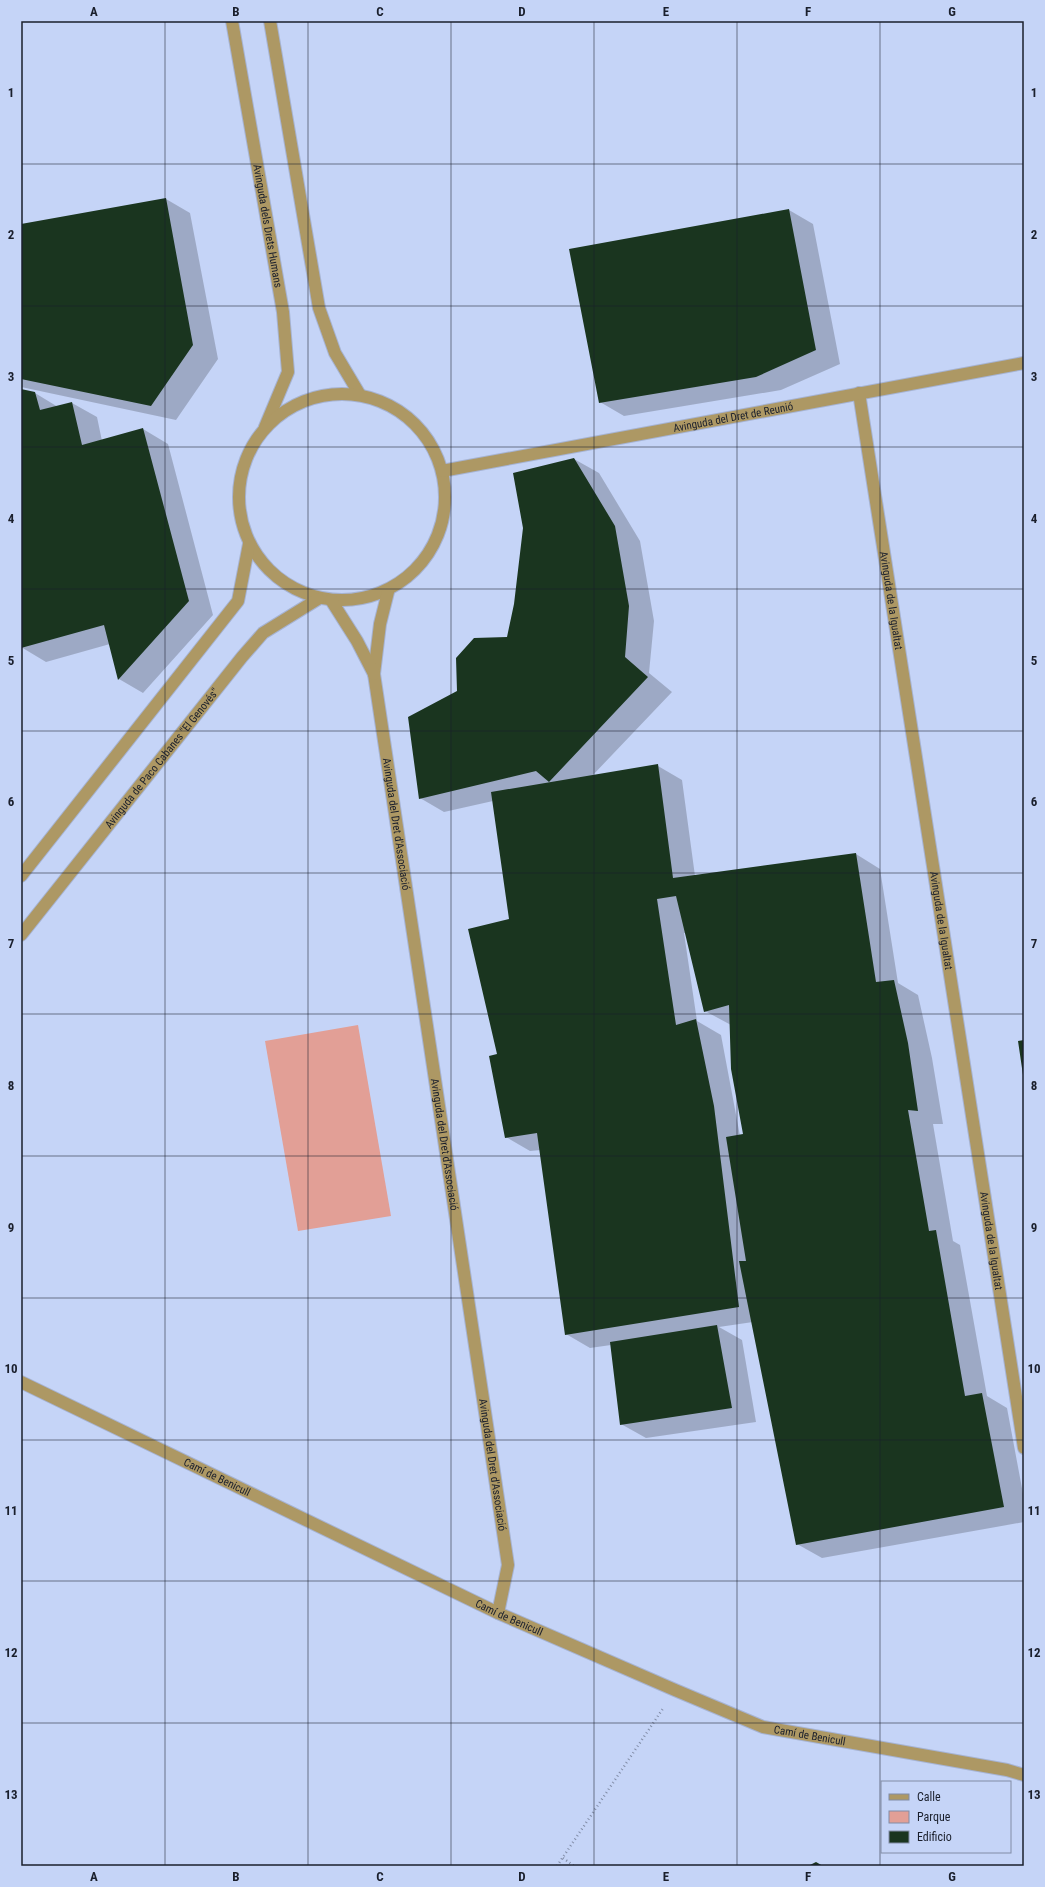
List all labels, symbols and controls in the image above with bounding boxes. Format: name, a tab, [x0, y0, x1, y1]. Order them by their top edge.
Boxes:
text: A	[90, 4, 98, 19]
text: B	[232, 4, 240, 19]
text: C	[376, 4, 384, 19]
text: D	[518, 4, 526, 19]
text: E	[663, 4, 670, 19]
text: F	[805, 4, 811, 19]
text: G	[948, 4, 956, 19]
text: 1	[8, 85, 14, 100]
text: 1	[1031, 85, 1037, 100]
street label: Avinguda dels Drets Humans	[251, 163, 285, 289]
text: 2	[8, 227, 15, 242]
text: 2	[1031, 227, 1038, 242]
text: 3	[8, 369, 14, 384]
text: 3	[1031, 369, 1037, 384]
street label: Avinguda del Dret de Reunió	[672, 399, 795, 434]
text: 4	[8, 511, 15, 526]
text: 4	[1031, 511, 1038, 526]
street label: Avinguda de la Igualtat	[877, 550, 906, 651]
text: 5	[8, 653, 15, 668]
text: 5	[1031, 653, 1038, 668]
street label: Avinguda de Paco Cabanes "El Genovés"	[102, 685, 221, 831]
street label: Avinguda del Dret d'Associació	[380, 757, 413, 891]
text: 6	[8, 794, 15, 809]
text: 6	[1031, 794, 1038, 809]
street label: Avinguda de la Igualtat	[927, 871, 956, 971]
text: 7	[8, 936, 15, 951]
text: 7	[1031, 936, 1038, 951]
street label: Avinguda del Dret d'Associació	[428, 1077, 461, 1212]
text: 8	[8, 1078, 14, 1093]
text: 8	[1031, 1078, 1037, 1093]
street label: Avinguda de la Igualtat	[977, 1191, 1006, 1291]
text: 9	[8, 1220, 14, 1235]
text: 9	[1031, 1220, 1037, 1235]
text: 10	[4, 1361, 18, 1376]
text: 10	[1027, 1361, 1041, 1376]
street label: Avinguda del Dret d'Associació	[477, 1398, 509, 1532]
street label: Camí de Benicull	[182, 1455, 253, 1499]
text: 11	[4, 1503, 18, 1518]
text: 11	[1027, 1503, 1041, 1518]
street label: Camí de Benicull	[473, 1597, 545, 1638]
text: 12	[4, 1645, 18, 1660]
text: 12	[1027, 1645, 1041, 1660]
street label: Camí de Benicull	[773, 1723, 847, 1748]
legend	[881, 1781, 1011, 1853]
text: 13	[4, 1787, 18, 1802]
text: 13	[1027, 1787, 1041, 1802]
text: Calle	[917, 1790, 941, 1804]
text: Parque	[917, 1810, 951, 1824]
text: Edificio	[917, 1830, 952, 1844]
text: A	[90, 1869, 98, 1884]
text: B	[232, 1869, 240, 1884]
text: C	[376, 1869, 384, 1884]
text: D	[518, 1869, 526, 1884]
text: E	[663, 1869, 670, 1884]
text: F	[805, 1869, 811, 1884]
text: G	[948, 1869, 956, 1884]

